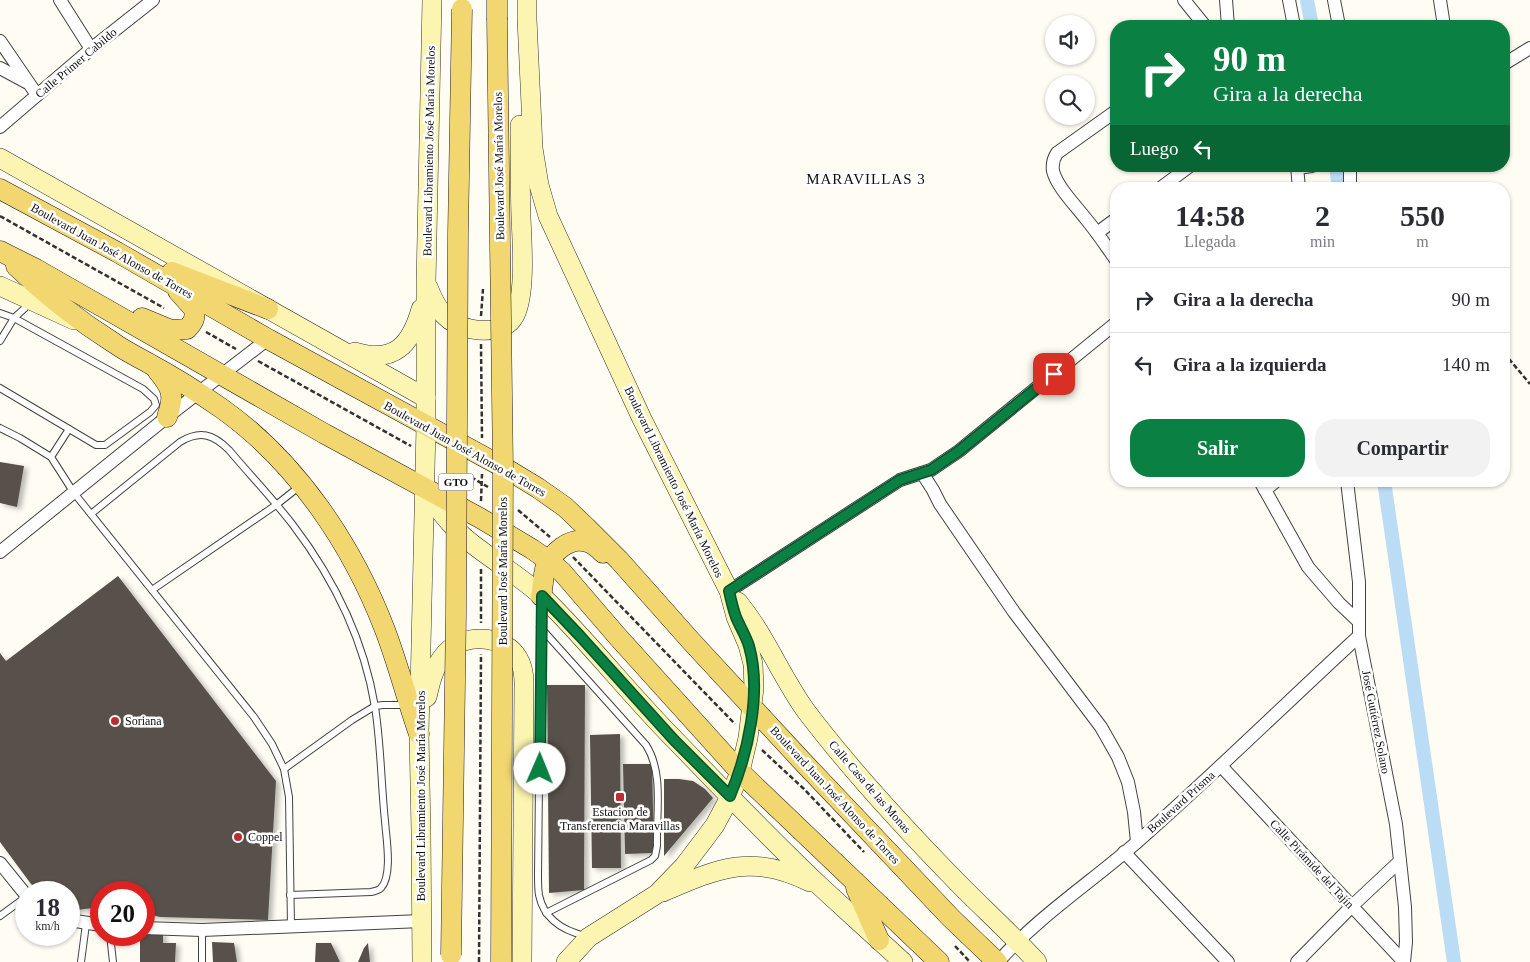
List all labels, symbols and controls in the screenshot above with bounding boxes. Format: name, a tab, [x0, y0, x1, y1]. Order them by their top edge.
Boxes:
map controls	[1045, 15, 1095, 125]
button: sound	[1045, 15, 1095, 65]
street label: Calle Primer Cabildo	[32, 25, 120, 101]
icon: right	[1130, 40, 1195, 105]
text: 90 m	[1213, 40, 1286, 79]
street label: Boulevard Libramiento José María Morelos	[420, 45, 438, 256]
button: search	[1045, 75, 1095, 125]
text: Gira a la derecha	[1213, 81, 1363, 106]
street label: Boulevard José María Morelos	[491, 91, 507, 240]
icon: left	[1189, 135, 1217, 163]
text: Luego	[1130, 138, 1179, 159]
district label: MARAVILLAS 3	[806, 171, 926, 187]
text: 14:58	[1175, 199, 1245, 232]
text: 2	[1315, 199, 1330, 232]
text: 550	[1400, 199, 1445, 232]
street label: Boulevard Juan José Alonso de Torres	[28, 200, 196, 302]
text: Llegada	[1184, 233, 1236, 250]
text: min	[1310, 233, 1335, 250]
text: m	[1416, 233, 1429, 250]
icon: right	[1130, 286, 1158, 314]
text: Gira a la derecha	[1173, 289, 1314, 310]
text: 90 m	[1451, 289, 1490, 310]
icon: left	[1130, 351, 1158, 379]
pin	[1033, 353, 1075, 395]
text: Gira a la izquierda	[1173, 354, 1327, 375]
text: 140 m	[1442, 354, 1490, 375]
icon: arrive	[1040, 360, 1068, 388]
street label: Boulevard Libramiento José María Morelos	[622, 384, 727, 580]
street label: Boulevard Juan José Alonso de Torres	[381, 398, 549, 500]
button: Salir	[1130, 419, 1305, 477]
button: Compartir	[1315, 419, 1490, 477]
road number: GTO	[438, 474, 474, 491]
street label: Boulevard José María Morelos	[496, 497, 510, 645]
street label: José Gutiérrez Solano	[1359, 669, 1393, 775]
street label: Boulevard Libramiento José María Morelos	[414, 690, 428, 901]
place label: Soriana	[125, 714, 162, 728]
marker: Soriana	[109, 715, 121, 727]
street label: Boulevard Juan José Alonso de Torres	[767, 723, 903, 867]
street label: Calle Casa de las Monas	[826, 738, 914, 836]
position arrow	[513, 742, 565, 794]
street label: Boulevard Prisma	[1144, 767, 1218, 836]
marker: Estacion de Transferencia Maravillas	[614, 791, 626, 803]
place label: Estacion de Transferencia Maravillas	[560, 805, 680, 833]
street label: Calle Pirámide del Tajín	[1267, 817, 1357, 911]
place label: Coppel	[248, 830, 283, 844]
marker: Coppel	[232, 831, 244, 843]
speed limit sign: 20	[90, 881, 155, 946]
text: 18	[35, 894, 60, 921]
text: km/h	[35, 919, 60, 933]

